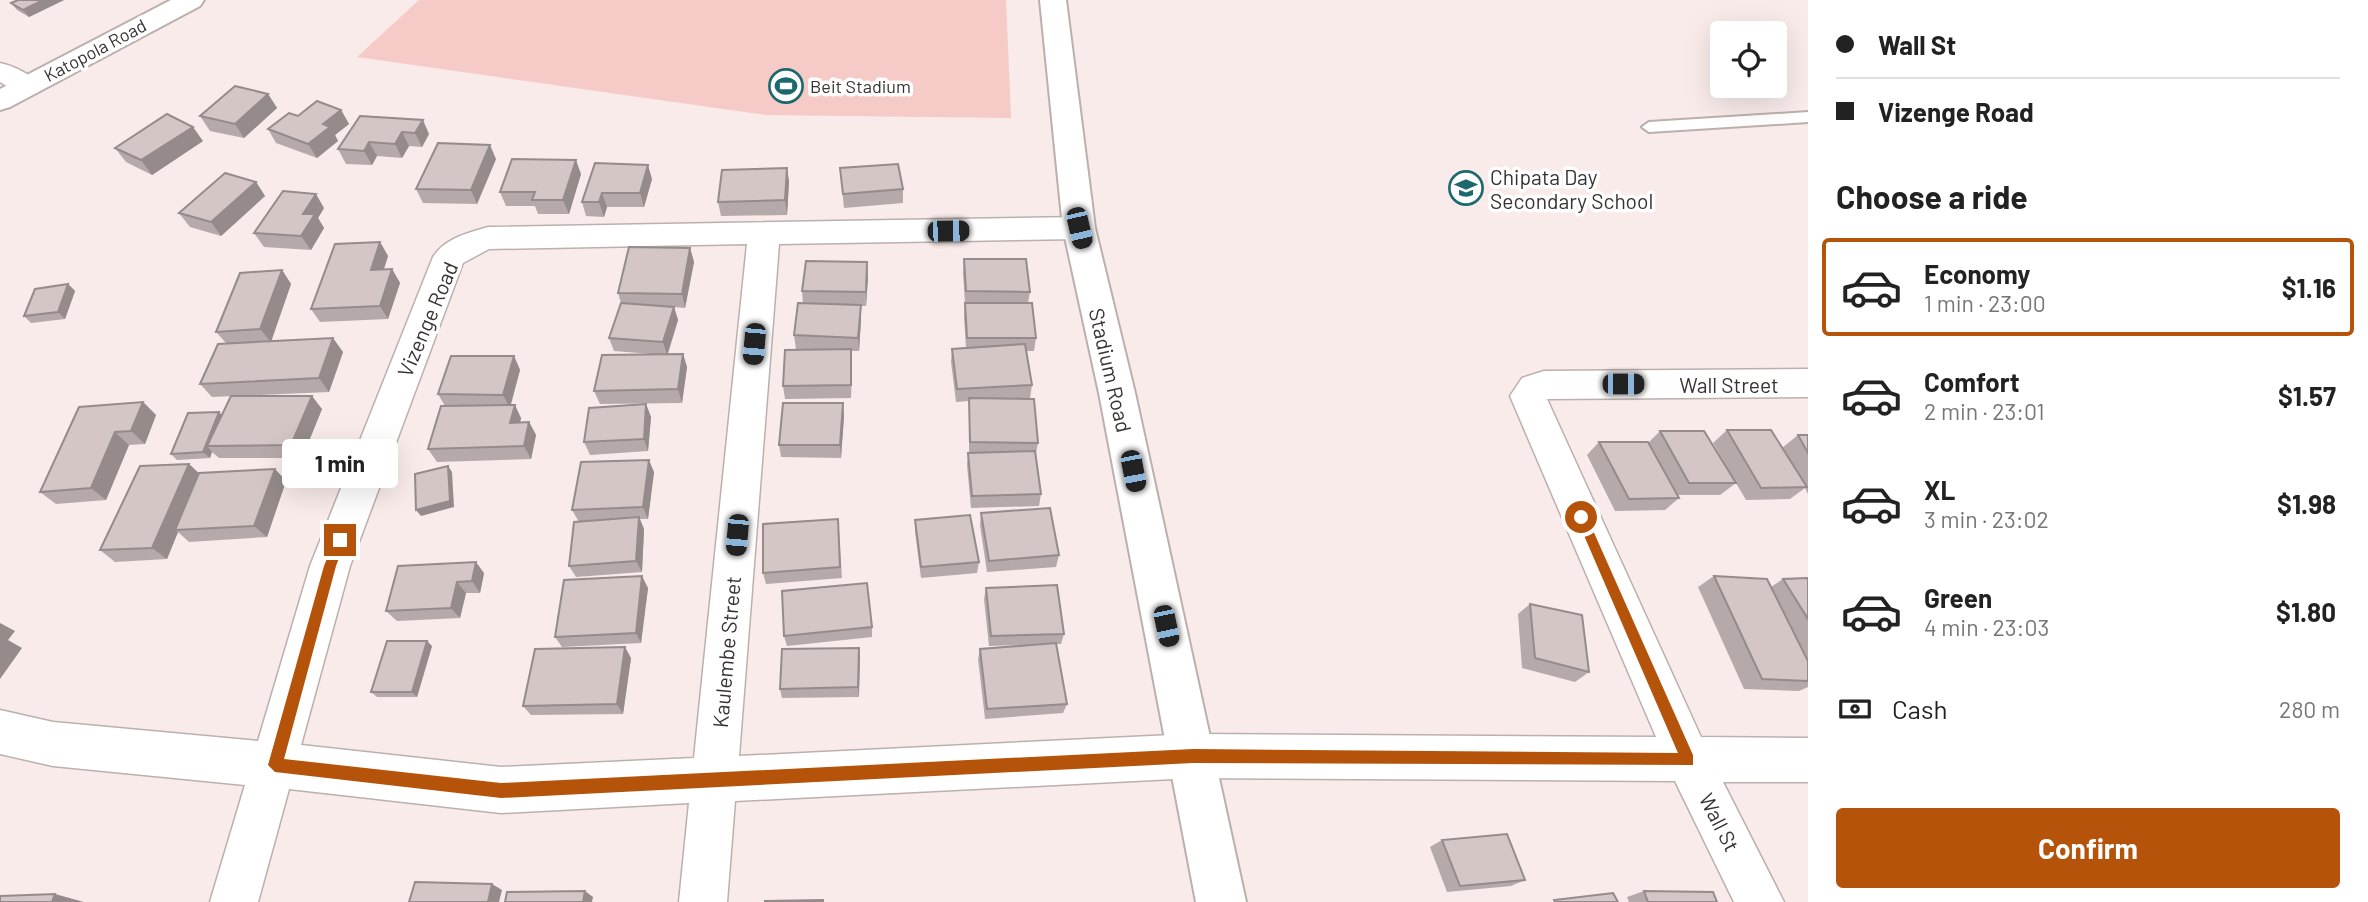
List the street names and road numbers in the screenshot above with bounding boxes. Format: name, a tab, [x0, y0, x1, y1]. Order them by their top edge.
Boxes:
street label: Katopola Road	[40, 14, 150, 86]
street label: Vizenge Road	[392, 258, 462, 380]
street label: Stadium Road	[1085, 305, 1137, 435]
street label: Wall Street	[1679, 372, 1779, 397]
street label: Kaulembe Street	[707, 575, 745, 729]
street label: Wall St	[1695, 789, 1745, 855]

